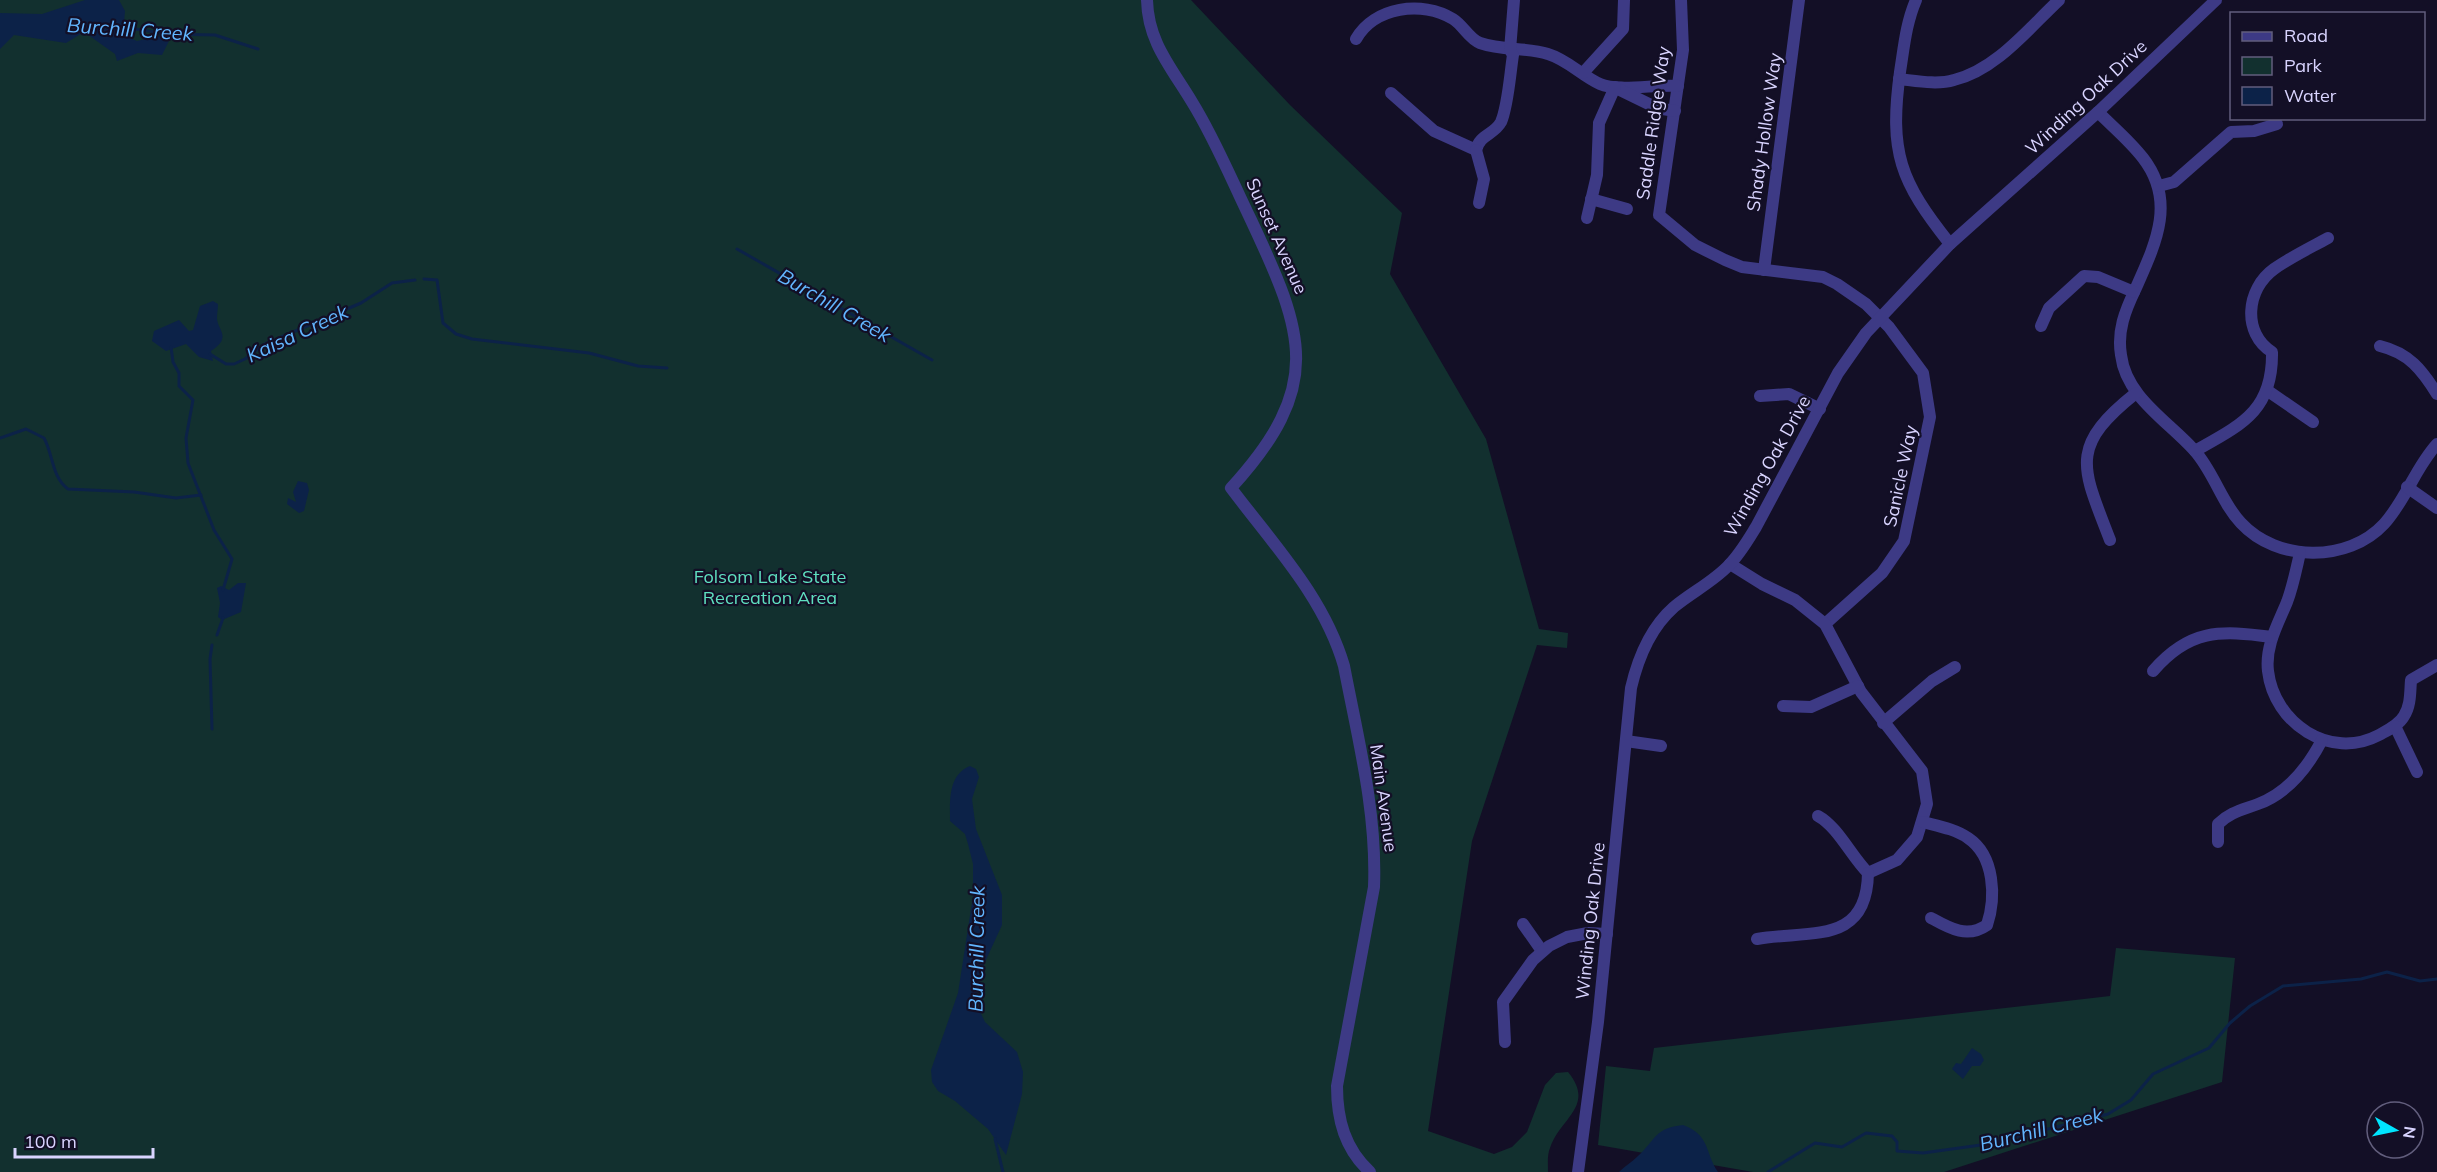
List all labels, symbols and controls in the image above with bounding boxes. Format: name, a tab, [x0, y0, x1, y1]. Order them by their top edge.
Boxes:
water label: Burchill Creek	[66, 12, 195, 46]
legend	[2230, 12, 2425, 120]
text: Road	[2284, 24, 2328, 47]
street label: Winding Oak Drive	[2020, 35, 2152, 159]
street label: Saddle Ridge Way	[1631, 44, 1675, 201]
street label: Shady Hollow Way	[1741, 51, 1787, 213]
text: Park	[2284, 54, 2323, 77]
text: Water	[2284, 84, 2337, 107]
street label: Sunset Avenue	[1241, 174, 1313, 298]
water label: Burchill Creek	[774, 263, 897, 348]
water label: Kaisa Creek	[242, 298, 353, 367]
street label: Winding Oak Drive	[1719, 391, 1815, 541]
street label: Sanicle Way	[1878, 422, 1922, 529]
park label: Folsom Lake State Recreation Area	[694, 565, 846, 609]
street label: Main Avenue	[1365, 743, 1403, 853]
street label: Winding Oak Drive	[1570, 841, 1610, 1001]
water label: Burchill Creek	[962, 885, 990, 1012]
north arrow	[2365, 1100, 2425, 1160]
water label: Burchill Creek	[1977, 1101, 2106, 1156]
scale bar	[15, 1121, 153, 1159]
text: N	[2399, 1125, 2421, 1140]
text: 100 m	[24, 1130, 77, 1153]

